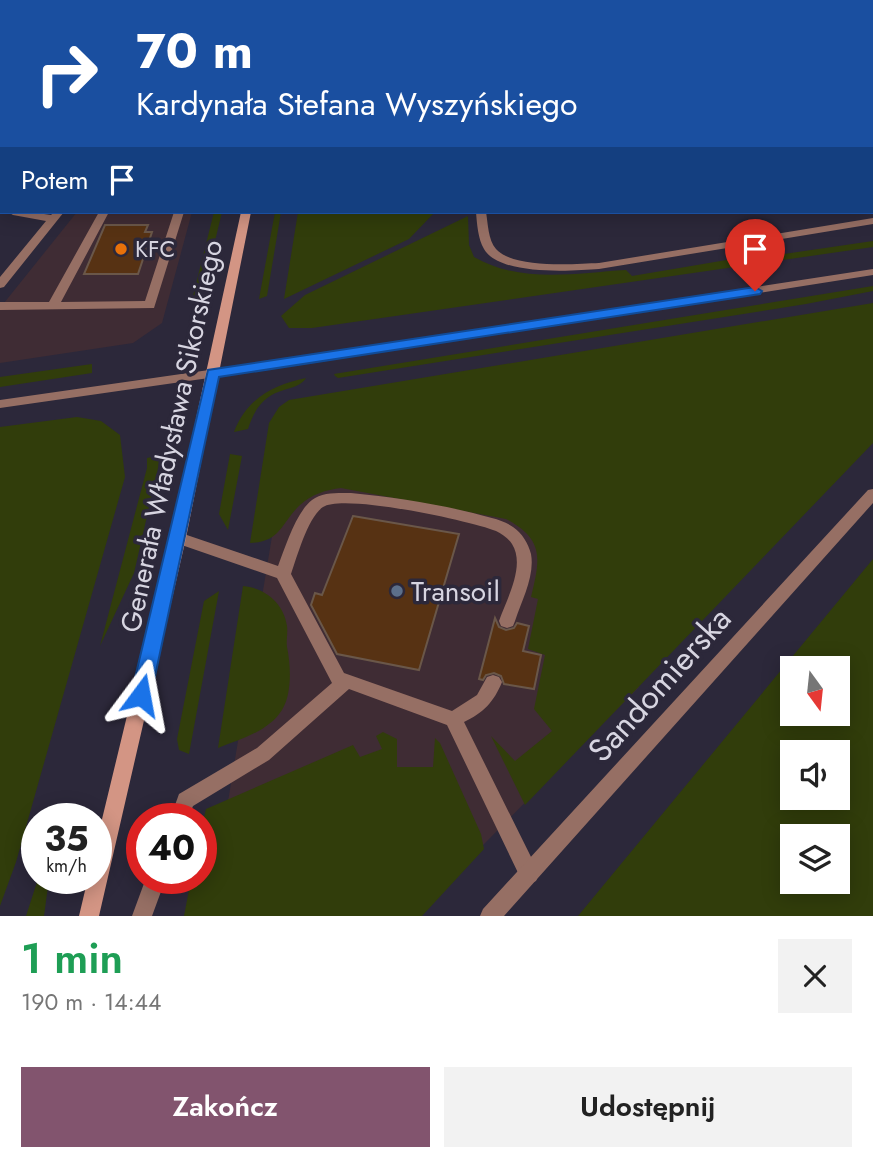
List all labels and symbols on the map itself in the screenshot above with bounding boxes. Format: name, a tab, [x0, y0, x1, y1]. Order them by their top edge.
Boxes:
pin	[725, 219, 785, 291]
place label: KFC	[135, 232, 175, 266]
street label: Generała Władysława Sikorskiego	[110, 236, 233, 636]
marker: KFC	[113, 241, 129, 257]
place label: Transoil	[411, 571, 500, 612]
marker: Transoil	[389, 583, 405, 599]
street label: Sandomierska	[577, 596, 742, 772]
north arrow	[780, 656, 850, 726]
position arrow	[104, 658, 178, 732]
speed limit sign: 40	[126, 803, 217, 894]

